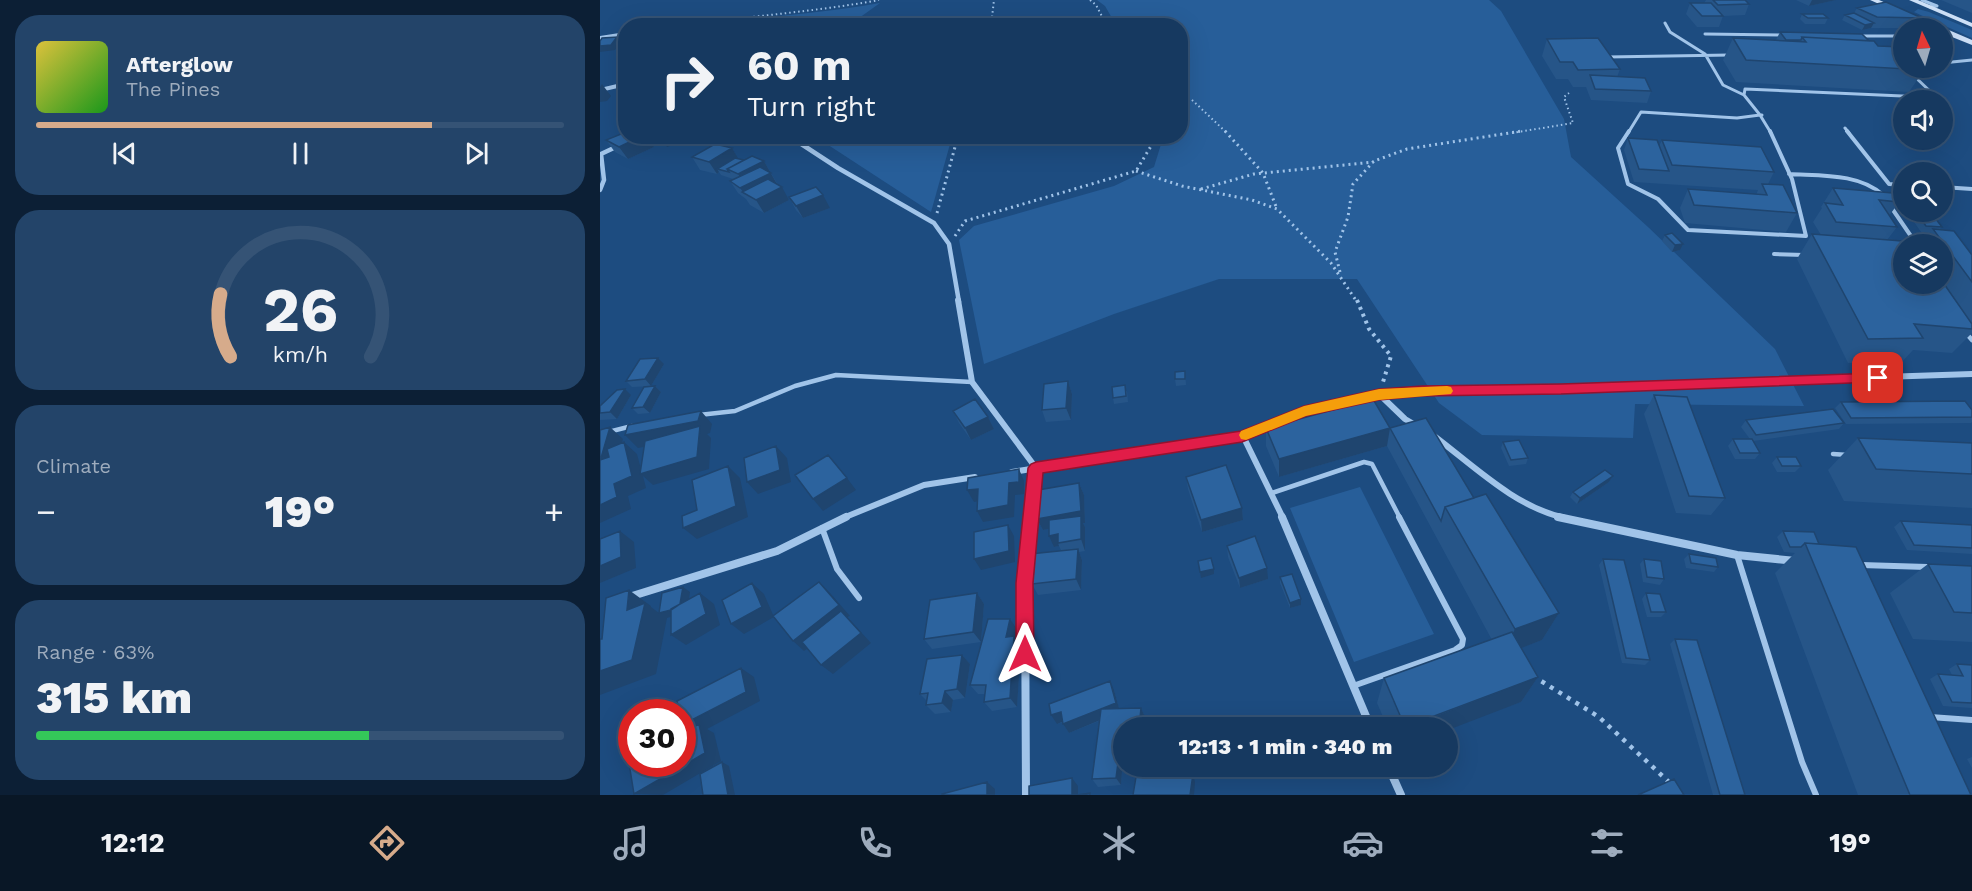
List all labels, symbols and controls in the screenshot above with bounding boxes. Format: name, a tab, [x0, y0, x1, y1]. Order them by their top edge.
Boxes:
north arrow	[1893, 18, 1953, 78]
map controls	[1893, 18, 1953, 294]
text: 60 m	[747, 41, 851, 90]
icon: right	[648, 42, 726, 120]
text: Afterglow	[126, 52, 233, 77]
text: The Pines	[126, 77, 220, 101]
button: sound	[1893, 90, 1953, 150]
text: Turn right	[747, 91, 876, 123]
icon: previous	[108, 137, 141, 170]
icon: pause	[284, 137, 317, 170]
icon: next	[460, 137, 493, 170]
button: search	[1893, 162, 1953, 222]
button: layers	[1893, 234, 1953, 294]
text: 26	[262, 273, 338, 346]
text: km/h	[272, 342, 328, 367]
pin	[1852, 352, 1903, 403]
icon: arrive	[1861, 361, 1894, 394]
text: Climate	[36, 454, 111, 478]
text: 19°	[265, 485, 335, 538]
text: −	[36, 492, 56, 531]
text: +	[544, 492, 564, 531]
position arrow	[993, 622, 1057, 686]
text: Range · 63%	[36, 640, 154, 664]
text: 315 km	[36, 671, 192, 724]
speed limit sign: 30	[618, 699, 696, 777]
text: 12:13 · 1 min · 340 m	[1179, 734, 1392, 759]
icon: directions	[366, 822, 408, 864]
icon: music	[610, 822, 652, 864]
icon: phone	[854, 822, 896, 864]
icon: climate	[1098, 822, 1140, 864]
icon: car	[1342, 822, 1384, 864]
icon: filters	[1586, 822, 1628, 864]
text: 12:12	[101, 827, 165, 859]
text: 19°	[1829, 827, 1871, 859]

